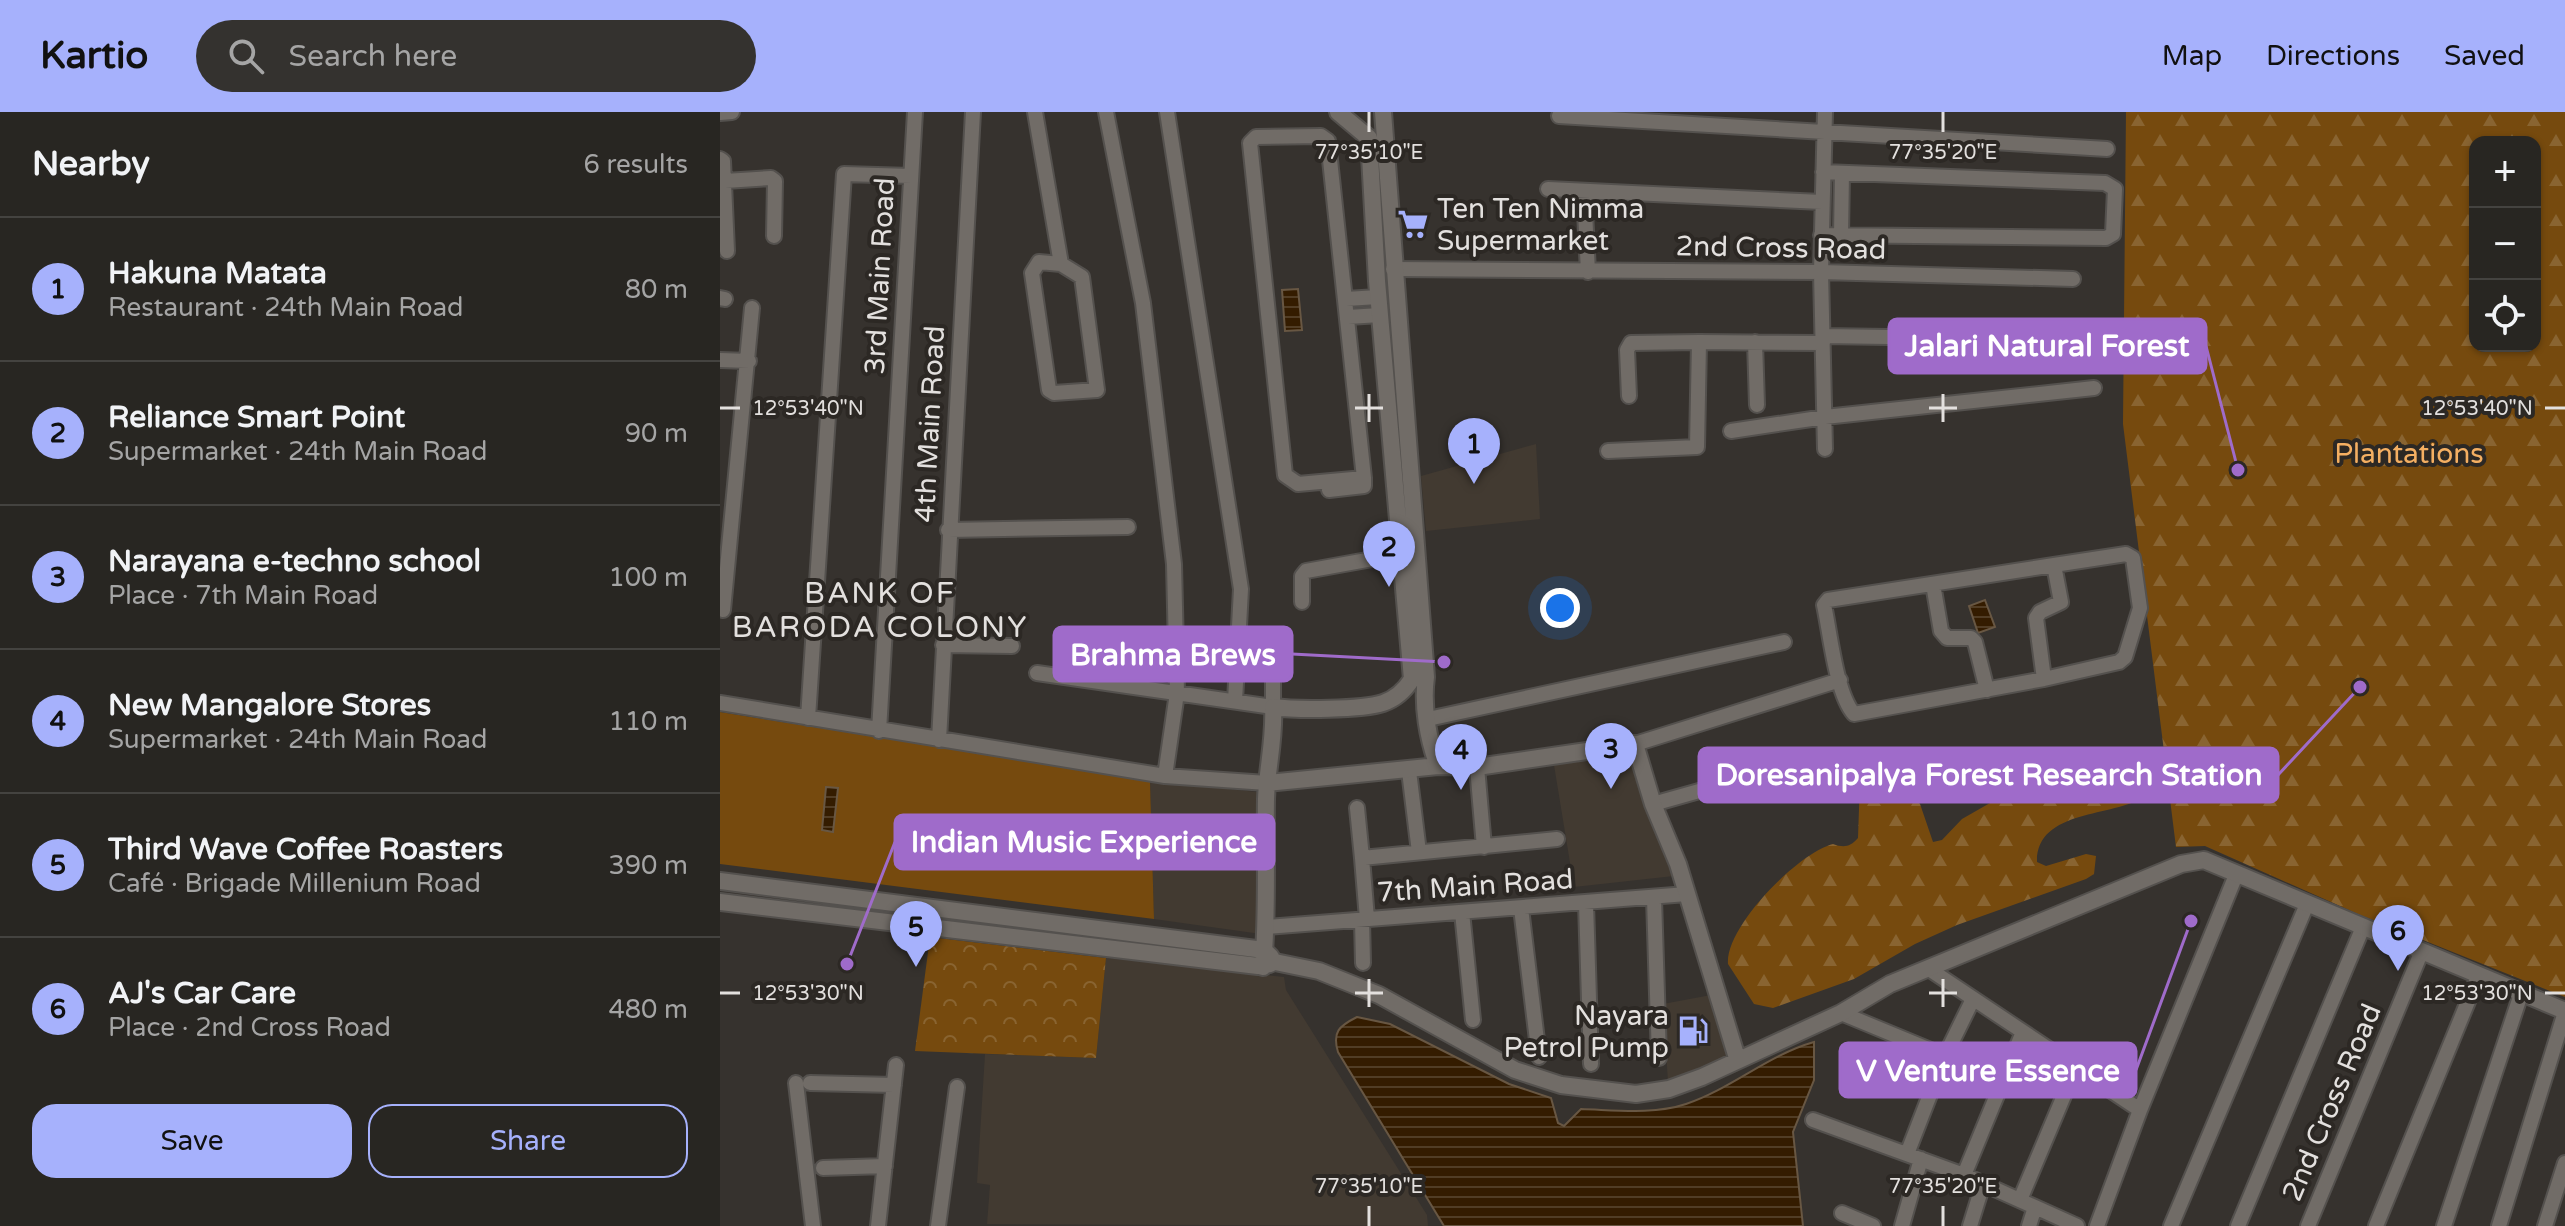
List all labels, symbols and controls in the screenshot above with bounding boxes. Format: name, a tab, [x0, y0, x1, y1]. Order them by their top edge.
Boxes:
search box	[196, 20, 756, 92]
text: Kartio	[40, 33, 148, 79]
icon: search	[224, 34, 268, 78]
text: Search here	[288, 38, 457, 75]
text: Map	[2162, 39, 2222, 73]
text: Directions	[2266, 39, 2400, 73]
text: Saved	[2444, 39, 2525, 73]
map controls	[2469, 136, 2541, 352]
button: +	[2469, 136, 2541, 208]
text: 77°35'10"E	[1315, 141, 1423, 165]
text: 77°35'20"E	[1889, 141, 1997, 165]
text: Nearby	[32, 144, 150, 185]
text: 6 results	[583, 149, 688, 180]
street label: 3rd Main Road	[858, 177, 902, 375]
place label: Ten Ten Nimma Supermarket	[1437, 192, 1644, 258]
supermarket icon: Ten Ten Nimma Supermarket	[1396, 207, 1430, 241]
button: −	[2469, 208, 2541, 280]
street label: 2nd Cross Road	[1675, 229, 1887, 267]
text: Hakuna Matata	[108, 255, 327, 292]
text: 1	[50, 274, 66, 305]
text: 80 m	[625, 274, 688, 305]
button: locate	[2469, 280, 2541, 352]
text: Restaurant · 24th Main Road	[108, 292, 464, 323]
callout: Jalari Natural Forest	[1889, 319, 2206, 373]
street label: 4th Main Road	[908, 325, 952, 523]
text: Jalari Natural Forest	[1904, 328, 2190, 365]
text: 12°53'40"N	[752, 397, 864, 421]
text: 12°53'40"N	[2421, 397, 2533, 421]
text: Reliance Smart Point	[108, 399, 405, 436]
text: 2	[50, 418, 66, 449]
text: 90 m	[625, 418, 688, 449]
pin: 1	[1448, 418, 1500, 484]
text: Supermarket · 24th Main Road	[108, 436, 487, 467]
park label: Plantations	[2334, 437, 2484, 471]
pin: 2	[1363, 521, 1415, 587]
text: Narayana e-techno school	[108, 543, 481, 580]
text: 3	[50, 562, 66, 593]
text: 100 m	[608, 562, 688, 593]
district label: BANK OF BARODA COLONY	[732, 575, 1028, 646]
text: Place · 7th Main Road	[108, 580, 378, 611]
your location	[1540, 588, 1580, 628]
callout: Brahma Brews	[1054, 627, 1292, 681]
text: Brahma Brews	[1070, 637, 1276, 674]
text: New Mangalore Stores	[108, 687, 431, 724]
text: 4	[50, 706, 66, 737]
text: 110 m	[608, 706, 688, 737]
pin: 3	[1585, 723, 1637, 789]
text: Supermarket · 24th Main Road	[108, 724, 487, 755]
pin: 4	[1435, 724, 1487, 790]
callout: Doresanipalya Forest Research Station	[1699, 748, 2278, 802]
text: Doresanipalya Forest Research Station	[1716, 757, 2262, 794]
callout: Indian Music Experience	[895, 815, 1274, 869]
text: Indian Music Experience	[911, 824, 1257, 861]
text: Third Wave Coffee Roasters	[108, 831, 503, 868]
text: 5	[50, 850, 66, 881]
text: 390 m	[608, 850, 688, 881]
street label: 7th Main Road	[1376, 862, 1575, 910]
text: Café · Brigade Millenium Road	[108, 868, 481, 899]
pin: 5	[890, 901, 942, 967]
pin: 6	[2372, 905, 2424, 971]
text: AJ's Car Care	[108, 975, 296, 1012]
text: 12°53'30"N	[752, 982, 864, 1006]
text: 12°53'30"N	[2421, 982, 2533, 1006]
text: 6	[50, 994, 66, 1025]
text: 480 m	[608, 994, 688, 1025]
place label: Nayara Petrol Pump	[1503, 999, 1669, 1065]
street label: 2nd Cross Road	[2275, 999, 2389, 1206]
text: Place · 2nd Cross Road	[108, 1012, 391, 1043]
fuel station icon: Nayara Petrol Pump	[1676, 1014, 1710, 1048]
callout: V Venture Essence	[1840, 1043, 2136, 1097]
text: V Venture Essence	[1856, 1053, 2120, 1090]
button: Save	[32, 1104, 352, 1178]
button: Share	[368, 1104, 688, 1178]
text: 77°35'10"E	[1315, 1175, 1423, 1199]
text: 77°35'20"E	[1889, 1175, 1997, 1199]

